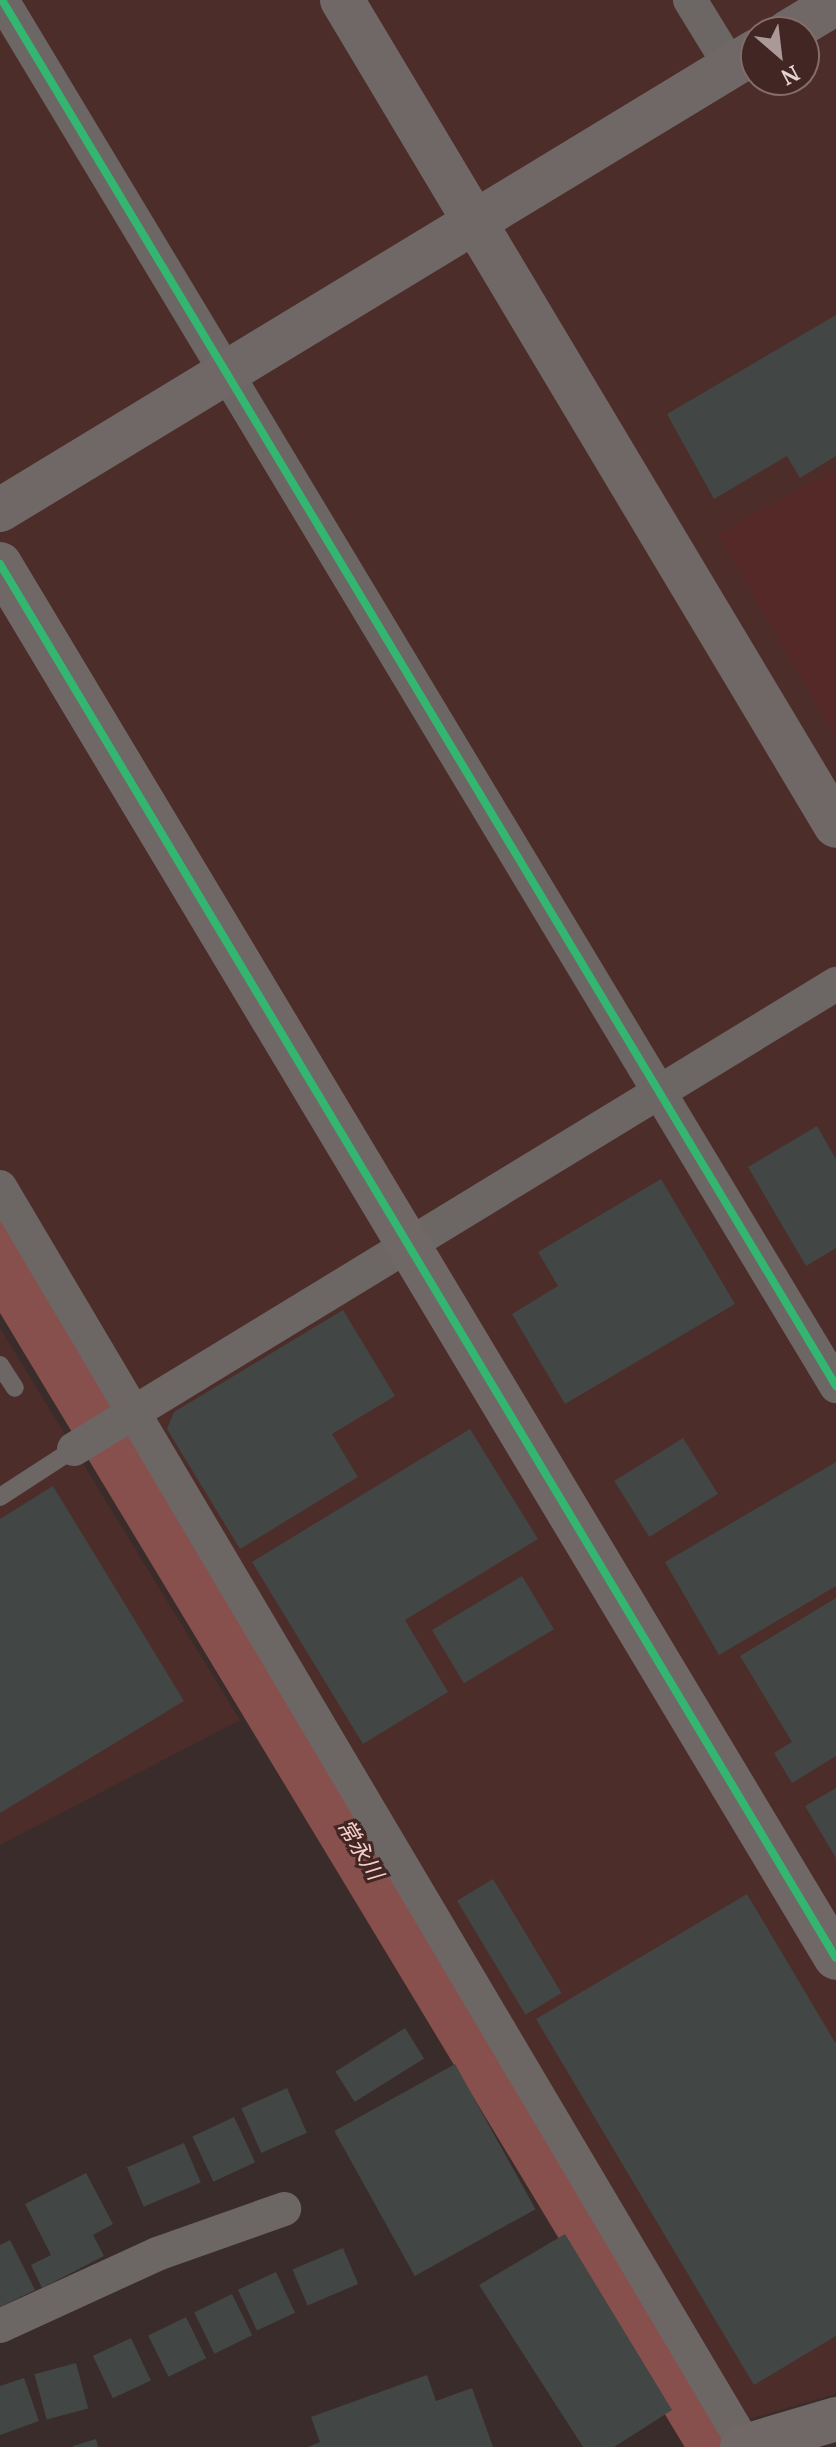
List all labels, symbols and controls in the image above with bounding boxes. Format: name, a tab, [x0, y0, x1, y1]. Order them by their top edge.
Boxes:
north arrow	[740, 16, 820, 96]
text: N	[776, 59, 805, 93]
water label: 常永川	[333, 1814, 389, 1884]

